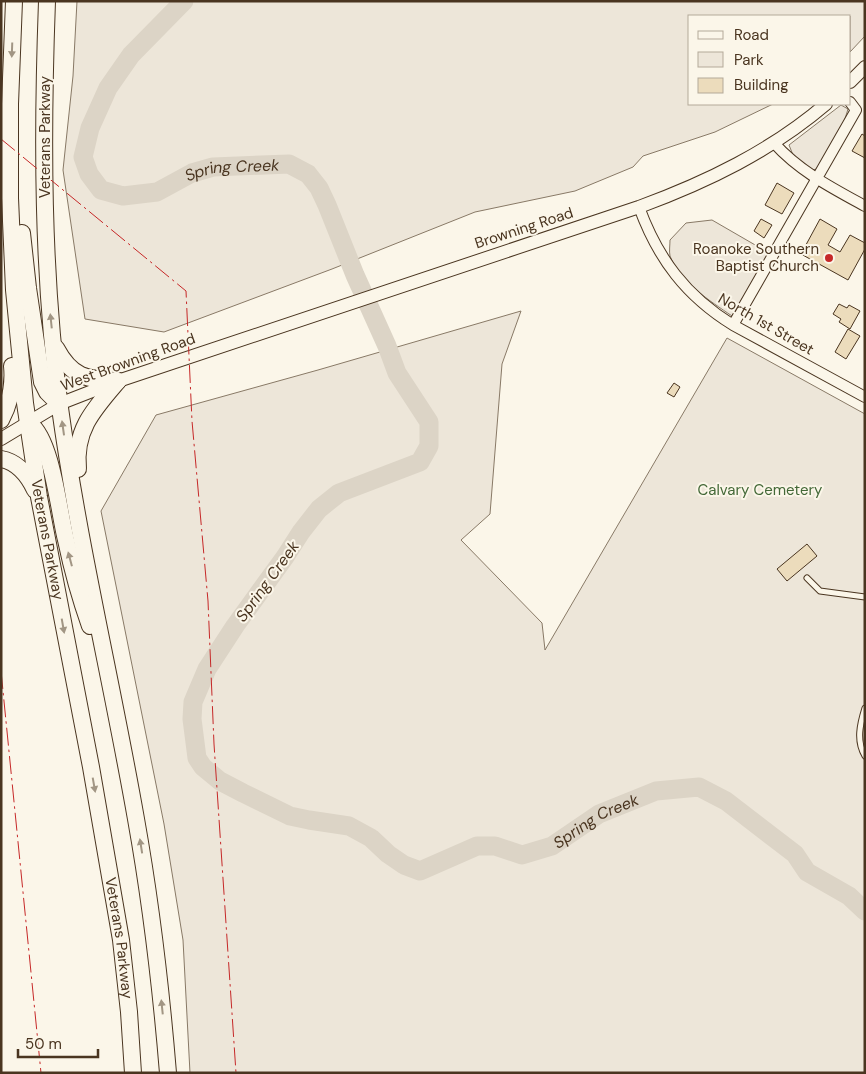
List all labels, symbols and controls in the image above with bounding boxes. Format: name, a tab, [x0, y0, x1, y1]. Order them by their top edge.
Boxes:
legend	[688, 15, 851, 105]
text: Road	[734, 25, 769, 45]
one-way arrow	[8, 42, 16, 58]
text: Park	[734, 50, 764, 70]
street label: Veterans Parkway	[35, 75, 55, 198]
text: Building	[734, 75, 789, 95]
water label: Spring Creek	[181, 154, 281, 186]
street label: Browning Road	[472, 203, 576, 253]
place label: Roanoke Southern Baptist Church	[693, 239, 819, 276]
marker: Roanoke Southern Baptist Church	[823, 252, 835, 264]
street label: North 1st Street	[714, 288, 818, 360]
one-way arrow	[47, 312, 55, 328]
street label: West Browning Road	[58, 328, 198, 396]
one-way arrow	[59, 420, 67, 436]
street label: Veterans Parkway	[26, 478, 69, 602]
park label: Calvary Cemetery	[698, 480, 823, 500]
water label: Spring Creek	[231, 536, 304, 626]
one-way arrow	[66, 551, 74, 566]
one-way arrow	[60, 618, 68, 634]
one-way arrow	[91, 778, 99, 794]
water label: Spring Creek	[549, 789, 642, 853]
one-way arrow	[136, 837, 144, 853]
street label: Veterans Parkway	[100, 876, 138, 1000]
one-way arrow	[158, 998, 166, 1014]
scale bar	[18, 1026, 98, 1058]
text: 50 m	[25, 1034, 62, 1054]

